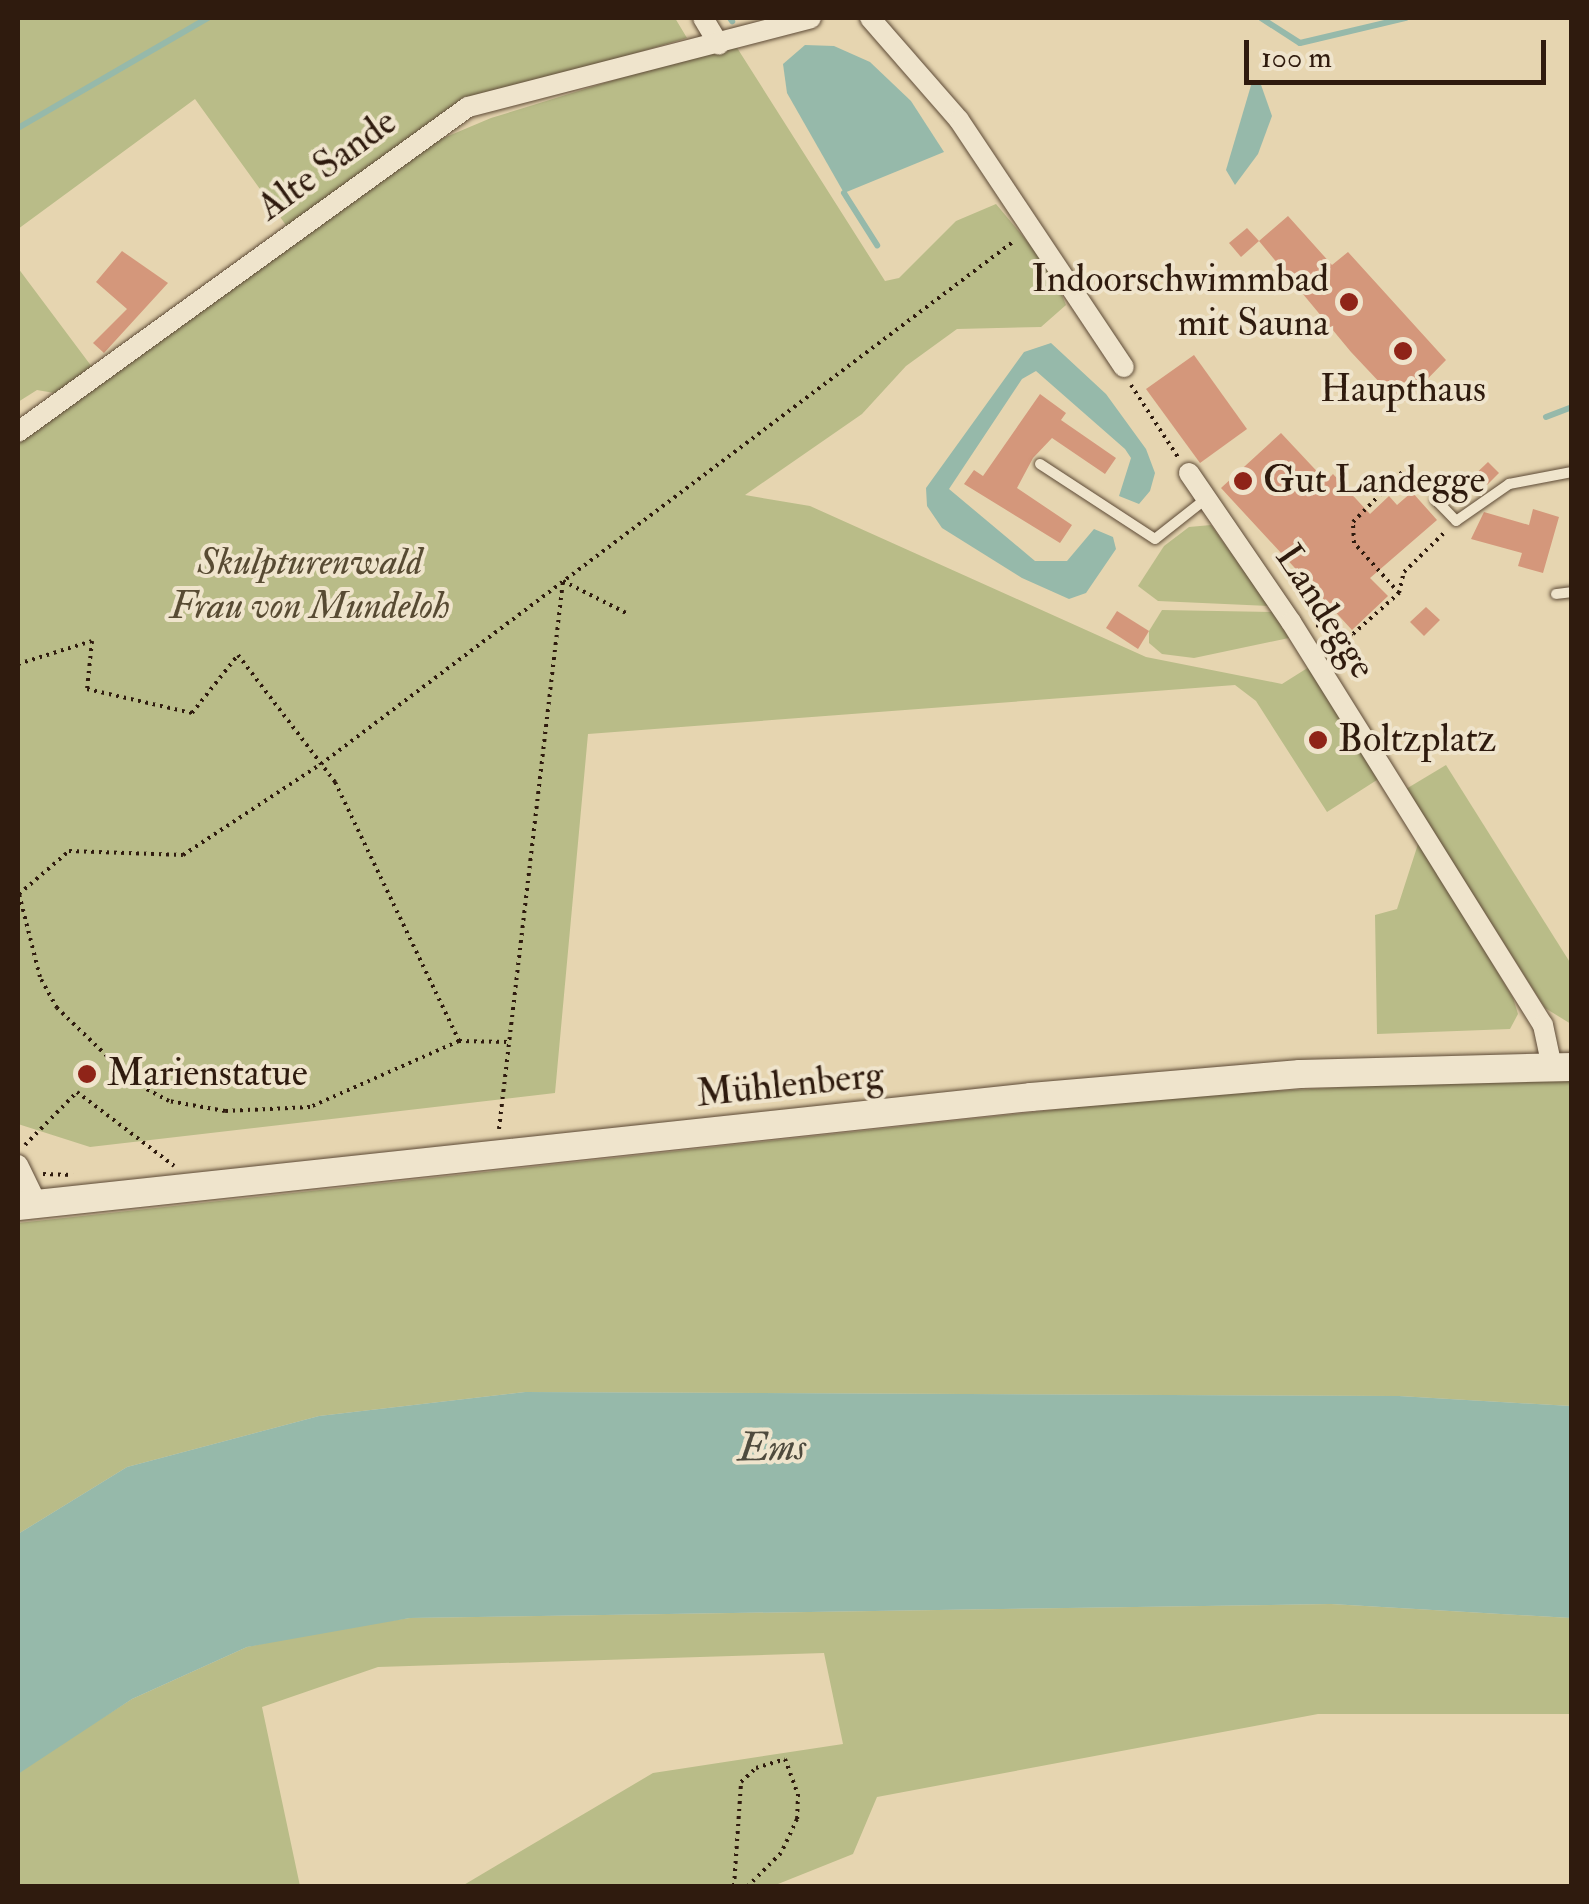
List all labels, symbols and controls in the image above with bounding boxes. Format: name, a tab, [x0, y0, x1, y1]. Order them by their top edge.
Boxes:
scale bar	[1249, 20, 1552, 82]
text: 100 m	[1261, 39, 1332, 76]
street label: Alte Sande	[249, 99, 405, 231]
place label: Indoorschwimmbad mit Sauna	[1032, 257, 1329, 346]
marker: Indoorschwimmbad mit Sauna	[1338, 291, 1360, 313]
marker: Haupthaus	[1392, 340, 1414, 362]
place label: Haupthaus	[1320, 367, 1486, 413]
place label: Gut Landegge	[1263, 458, 1485, 504]
marker: Gut Landegge	[1232, 470, 1254, 492]
street label: Landegge	[1265, 536, 1385, 688]
park label: Skulpturenwald Frau von Mundeloh	[170, 540, 450, 630]
place label: Boltzplatz	[1338, 717, 1496, 763]
marker: Boltzplatz	[1307, 729, 1329, 751]
place label: Marienstatue	[107, 1051, 308, 1097]
street label: Mühlenberg	[694, 1053, 886, 1117]
marker: Marienstatue	[76, 1063, 98, 1085]
water label: Ems	[738, 1423, 806, 1473]

